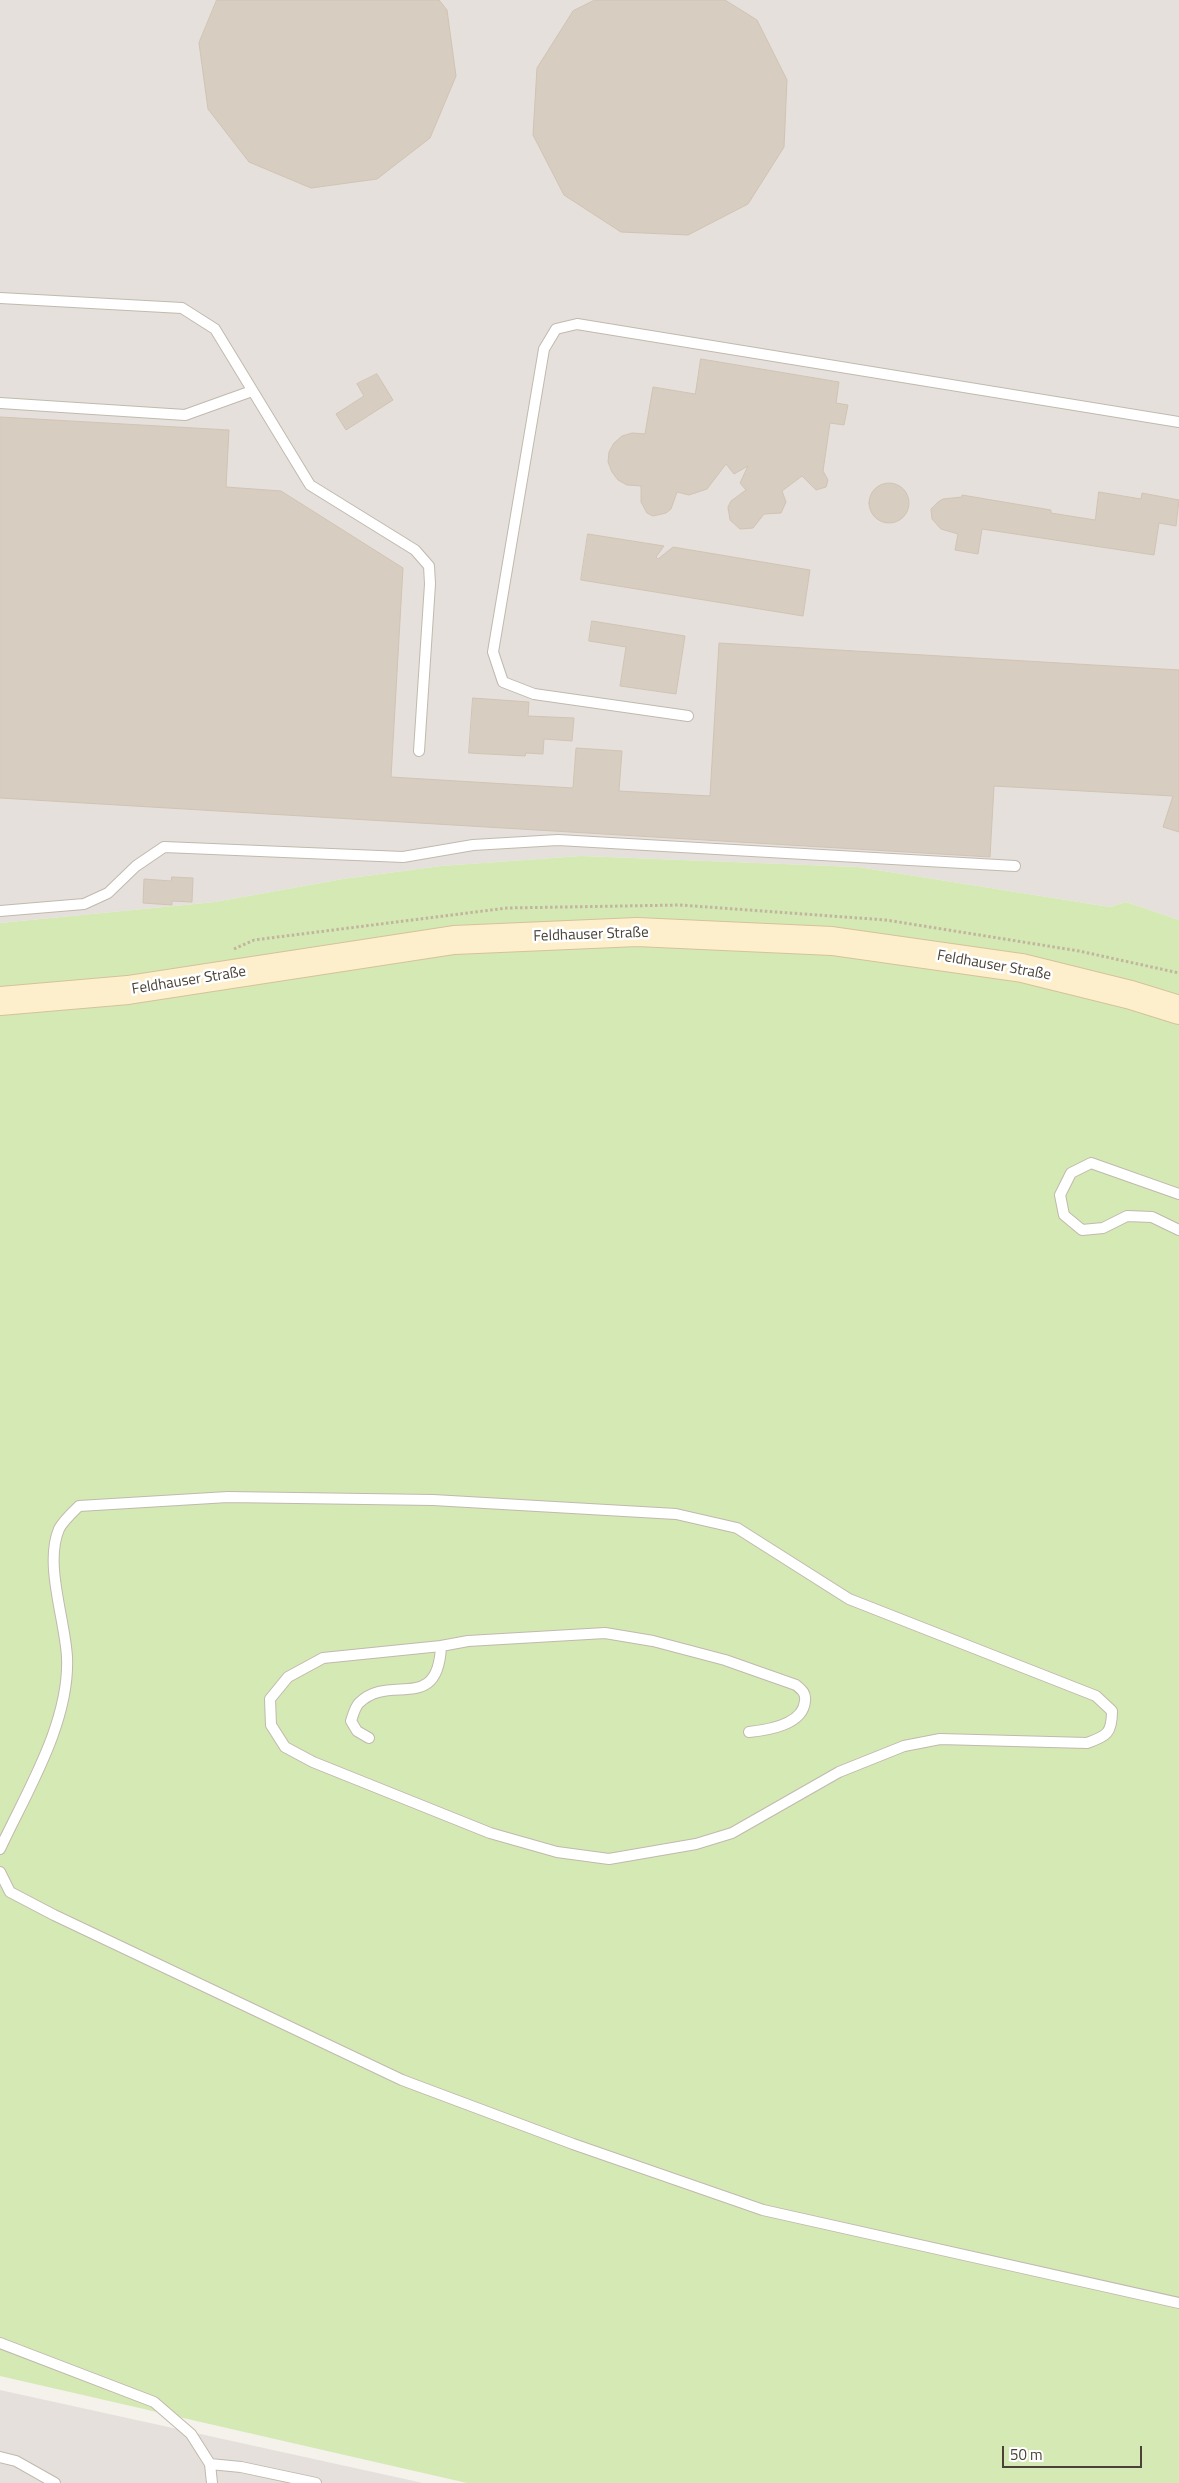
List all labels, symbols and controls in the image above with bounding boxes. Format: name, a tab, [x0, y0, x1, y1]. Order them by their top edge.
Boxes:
street label: Feldhauser Straße	[533, 924, 649, 946]
street label: Feldhauser Straße	[936, 947, 1052, 985]
street label: Feldhauser Straße	[131, 963, 247, 999]
scale bar	[1004, 2436, 1144, 2468]
text: 50 m	[1010, 2443, 1043, 2466]

